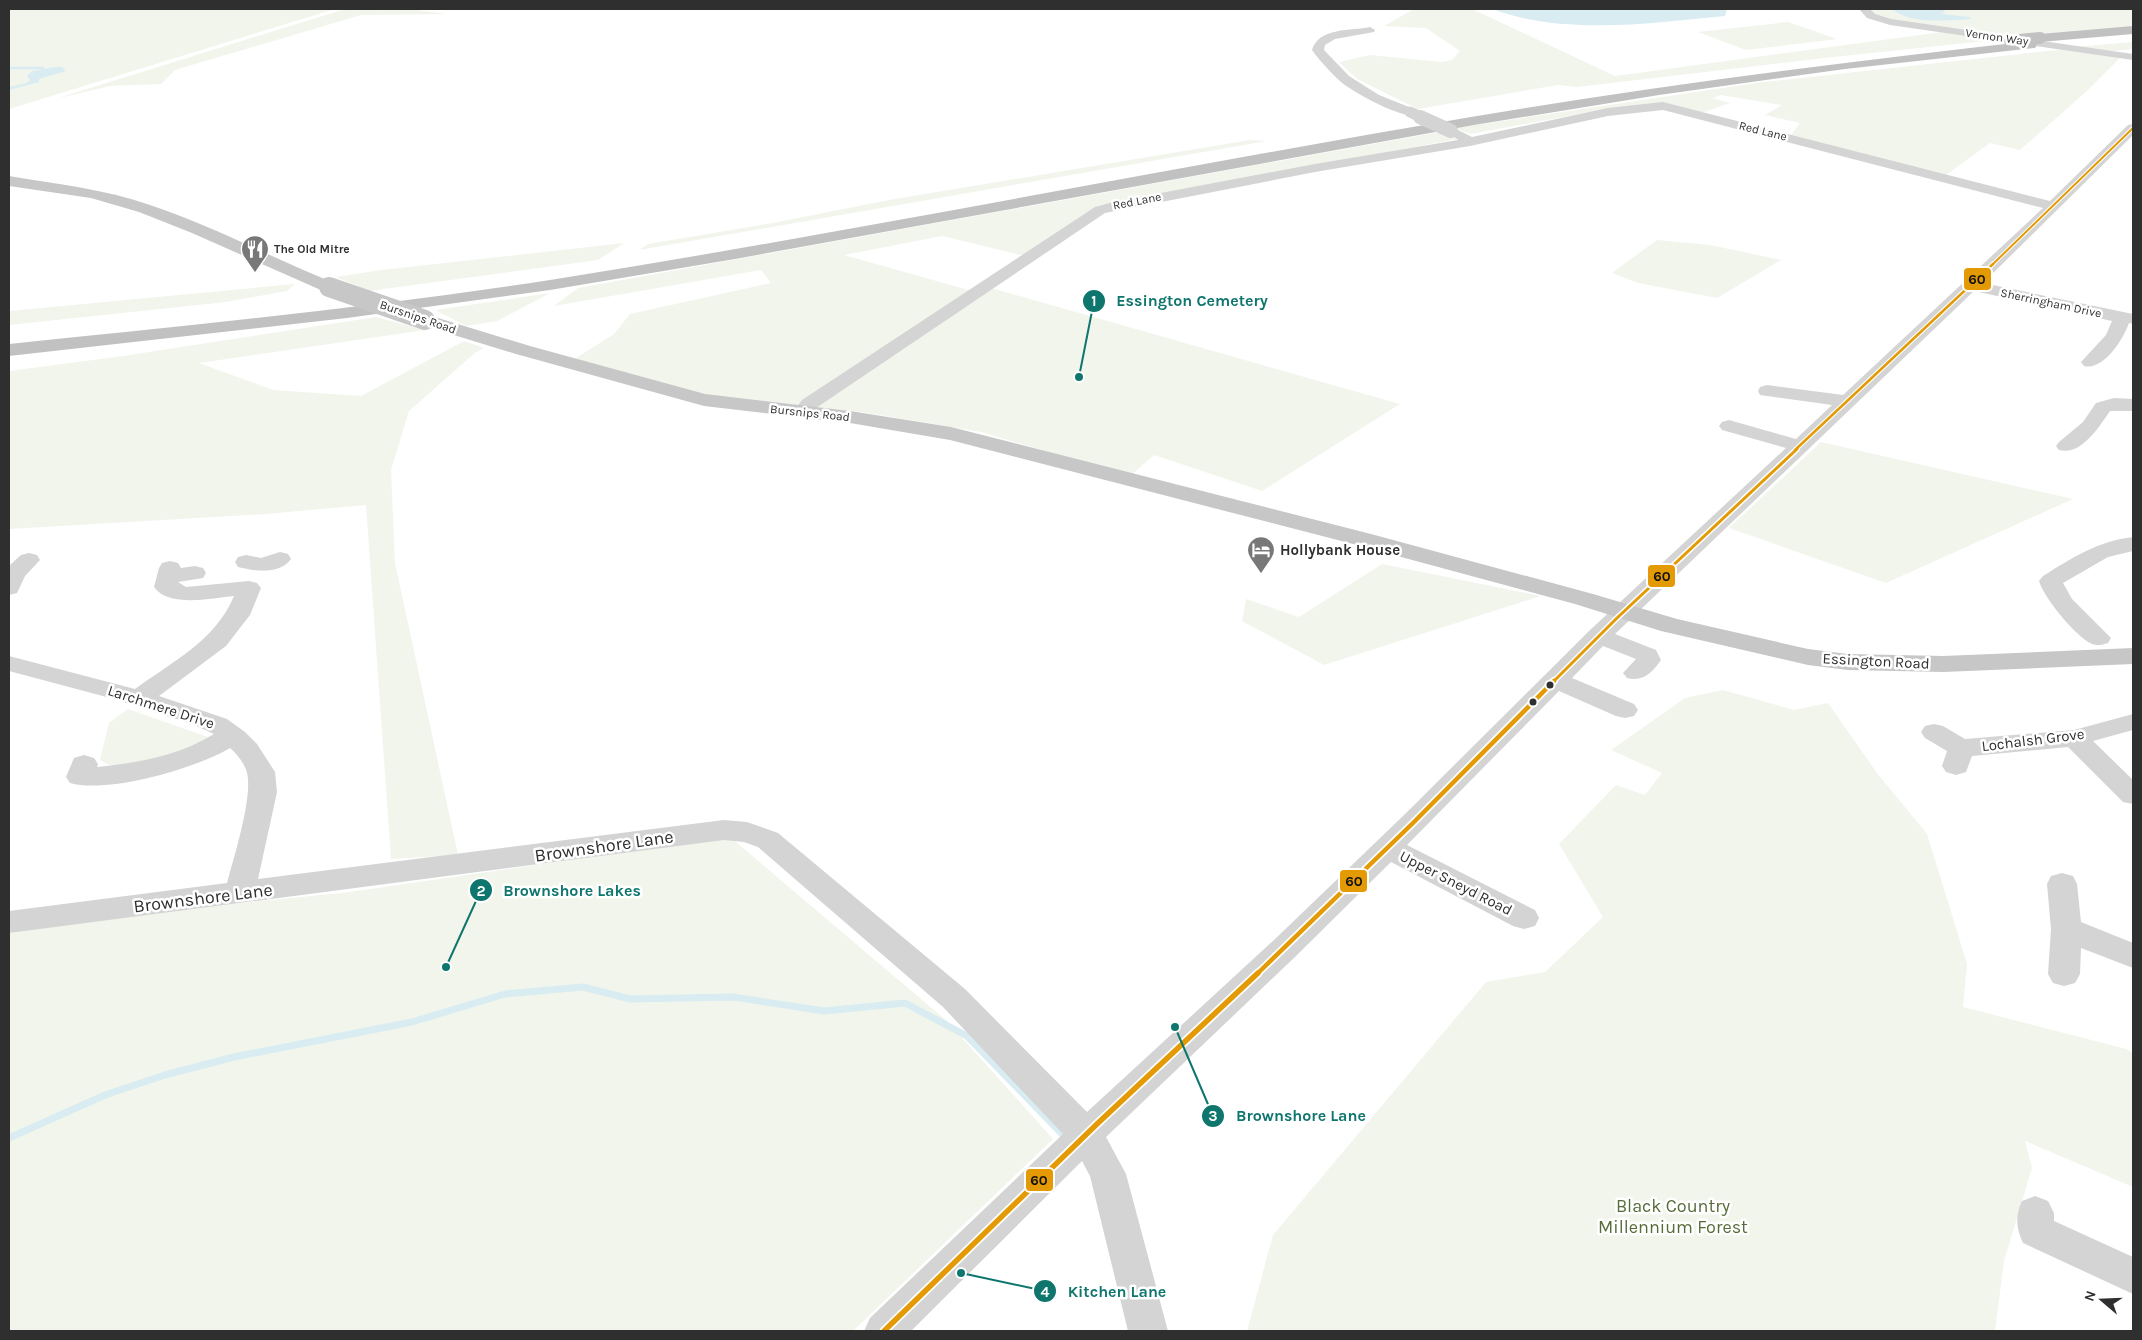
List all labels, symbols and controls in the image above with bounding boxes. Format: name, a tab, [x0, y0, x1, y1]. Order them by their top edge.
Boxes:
street label: Vernon Way	[1965, 26, 2030, 48]
street label: Red Lane	[1737, 118, 1789, 144]
street label: Red Lane	[1112, 189, 1162, 213]
restaurant icon: The Old Mitre	[240, 234, 270, 273]
place label: The Old Mitre	[274, 242, 350, 256]
line badge: 60	[1963, 267, 1992, 291]
text: 60	[1968, 271, 1986, 288]
callout: Essington Cemetery	[1081, 285, 1278, 316]
street label: Sherringham Drive	[1999, 285, 2103, 321]
text: Essington Cemetery	[1116, 291, 1268, 310]
text: 1	[1091, 292, 1097, 310]
street label: Bursnips Road	[378, 297, 458, 337]
street label: Bursnips Road	[769, 402, 851, 424]
hotel icon: Hollybank House	[1246, 535, 1276, 574]
place label: Hollybank House	[1280, 541, 1400, 559]
line badge: 60	[1647, 564, 1676, 588]
text: 60	[1653, 568, 1671, 585]
street label: Essington Road	[1822, 649, 1930, 673]
unlabelled marker	[1545, 680, 1555, 690]
street label: Larchmere Drive	[105, 681, 217, 733]
unlabelled marker	[1528, 697, 1538, 707]
street label: Lochalsh Grove	[1981, 725, 2085, 755]
street label: Brownshore Lane	[533, 825, 675, 867]
street label: Upper Sneyd Road	[1397, 847, 1515, 919]
line badge: 60	[1339, 869, 1368, 893]
text: 60	[1345, 873, 1363, 890]
callout: Brownshore Lakes	[469, 875, 651, 906]
street label: Brownshore Lane	[132, 879, 274, 917]
text: Brownshore Lakes	[503, 881, 641, 900]
text: 2	[476, 882, 486, 900]
callout: Brownshore Lane	[1201, 1100, 1376, 1131]
text: Brownshore Lane	[1236, 1106, 1366, 1125]
text: 3	[1208, 1107, 1218, 1125]
line badge: 60	[1025, 1168, 1054, 1192]
text: 60	[1030, 1172, 1048, 1189]
park label: Black Country Millennium Forest	[1598, 1195, 1748, 1238]
north arrow	[2077, 1275, 2127, 1325]
callout: Kitchen Lane	[1033, 1276, 1177, 1307]
text: Kitchen Lane	[1068, 1282, 1166, 1301]
text: 4	[1041, 1283, 1050, 1301]
text: N	[2081, 1288, 2100, 1303]

